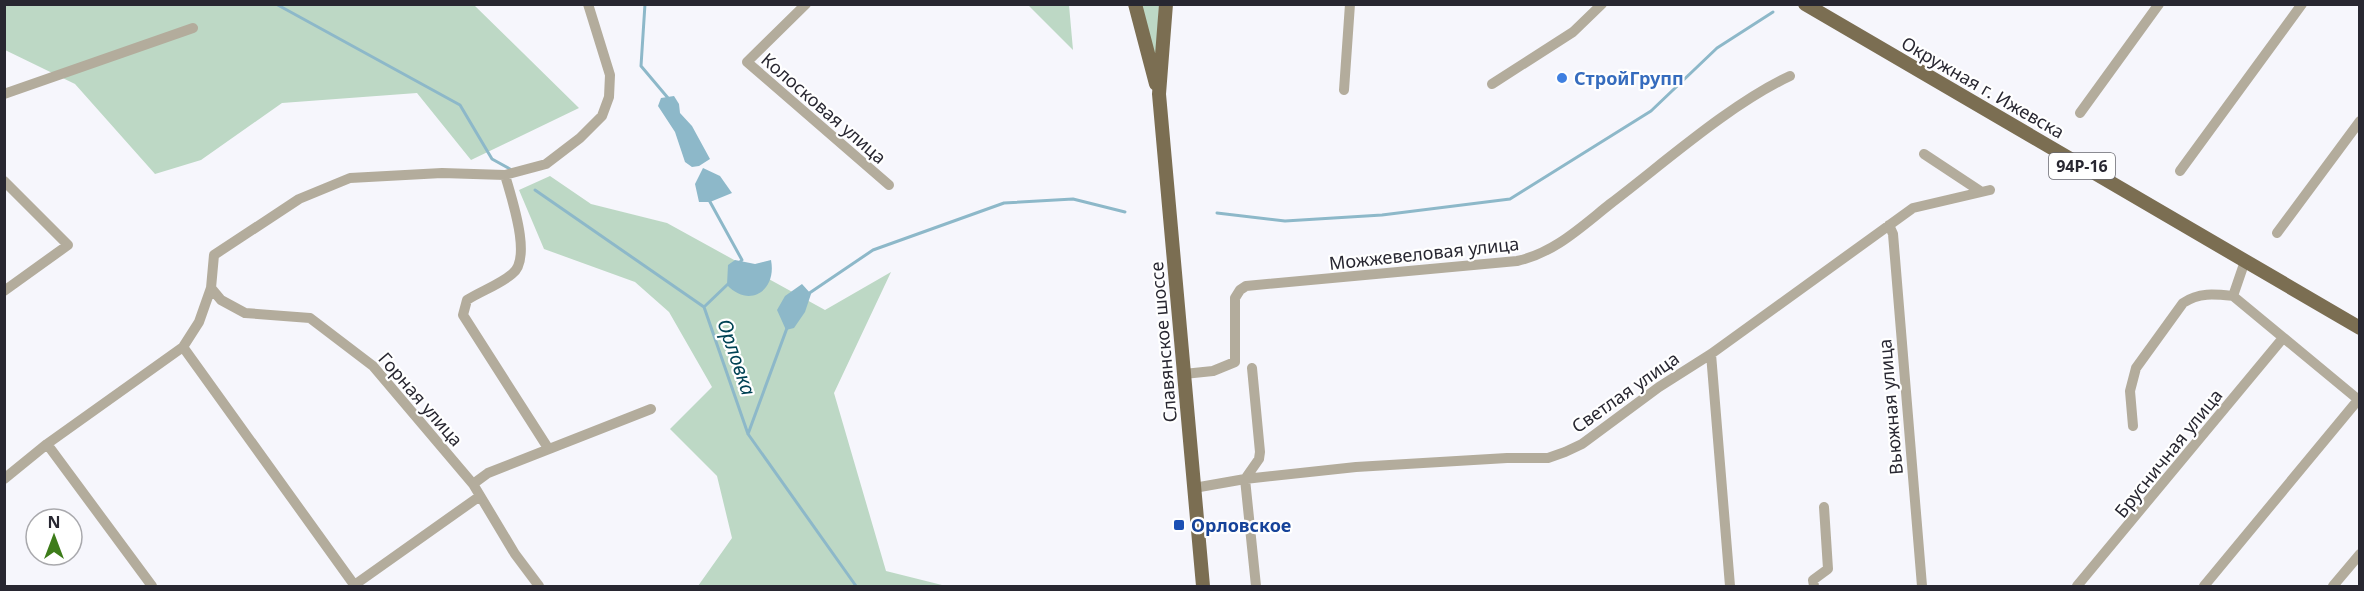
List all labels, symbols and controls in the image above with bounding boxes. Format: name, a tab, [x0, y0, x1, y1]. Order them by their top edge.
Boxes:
street label: Окружная г. Ижевска	[1897, 31, 2069, 143]
street label: Колосковая улица	[757, 47, 891, 169]
place label: СтройГрупп	[1574, 66, 1684, 90]
marker: СтройГрупп	[1555, 71, 1569, 85]
road number: 94Р-16	[2049, 153, 2115, 179]
street label: Можжевеловая улица	[1328, 231, 1520, 275]
street label: Славянское шоссе	[1144, 261, 1182, 423]
water label: Орловка	[711, 315, 763, 399]
street label: Вьюжная улица	[1872, 338, 1908, 476]
street label: Светлая улица	[1567, 346, 1683, 438]
street label: Горная улица	[373, 347, 469, 451]
street label: Брусничная улица	[2109, 384, 2227, 522]
north arrow	[24, 507, 84, 567]
text: N	[47, 511, 61, 533]
place label: Орловское	[1191, 513, 1291, 537]
marker: Орловское	[1172, 518, 1186, 532]

